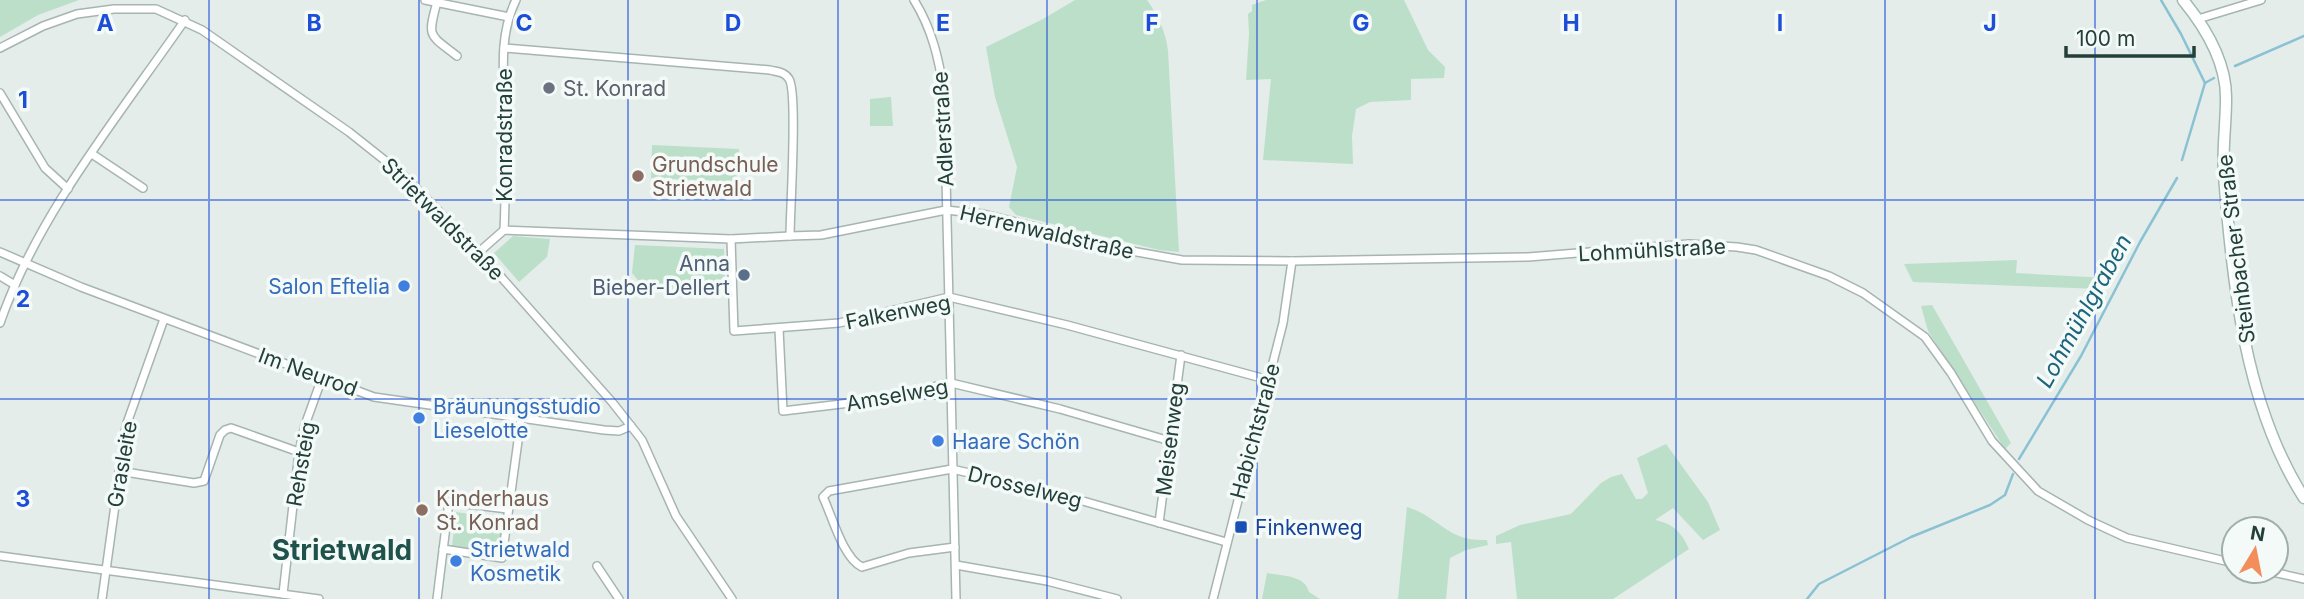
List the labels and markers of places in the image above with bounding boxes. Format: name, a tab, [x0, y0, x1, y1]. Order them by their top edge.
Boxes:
place label: St. Konrad	[563, 76, 666, 101]
marker: St. Konrad	[541, 80, 557, 96]
place label: Grundschule Strietwald	[652, 152, 779, 201]
marker: Grundschule Strietwald	[630, 168, 646, 184]
place label: Anna Bieber-Dellert	[592, 251, 730, 300]
marker: Anna Bieber-Dellert	[736, 267, 752, 283]
place label: Salon Eftelia	[268, 274, 390, 299]
marker: Salon Eftelia	[396, 278, 412, 294]
place label: Bräunungsstudio Lieselotte	[433, 394, 601, 443]
marker: Bräunungsstudio Lieselotte	[411, 410, 427, 426]
place label: Haare Schön	[952, 429, 1080, 454]
marker: Haare Schön	[930, 433, 946, 449]
place label: Kinderhaus St. Konrad	[436, 486, 549, 535]
marker: Kinderhaus St. Konrad	[414, 502, 430, 518]
place label: Finkenweg	[1255, 515, 1363, 540]
marker: Finkenweg	[1233, 519, 1249, 535]
place label: Strietwald Kosmetik	[470, 537, 570, 586]
marker: Strietwald Kosmetik	[448, 553, 464, 569]

